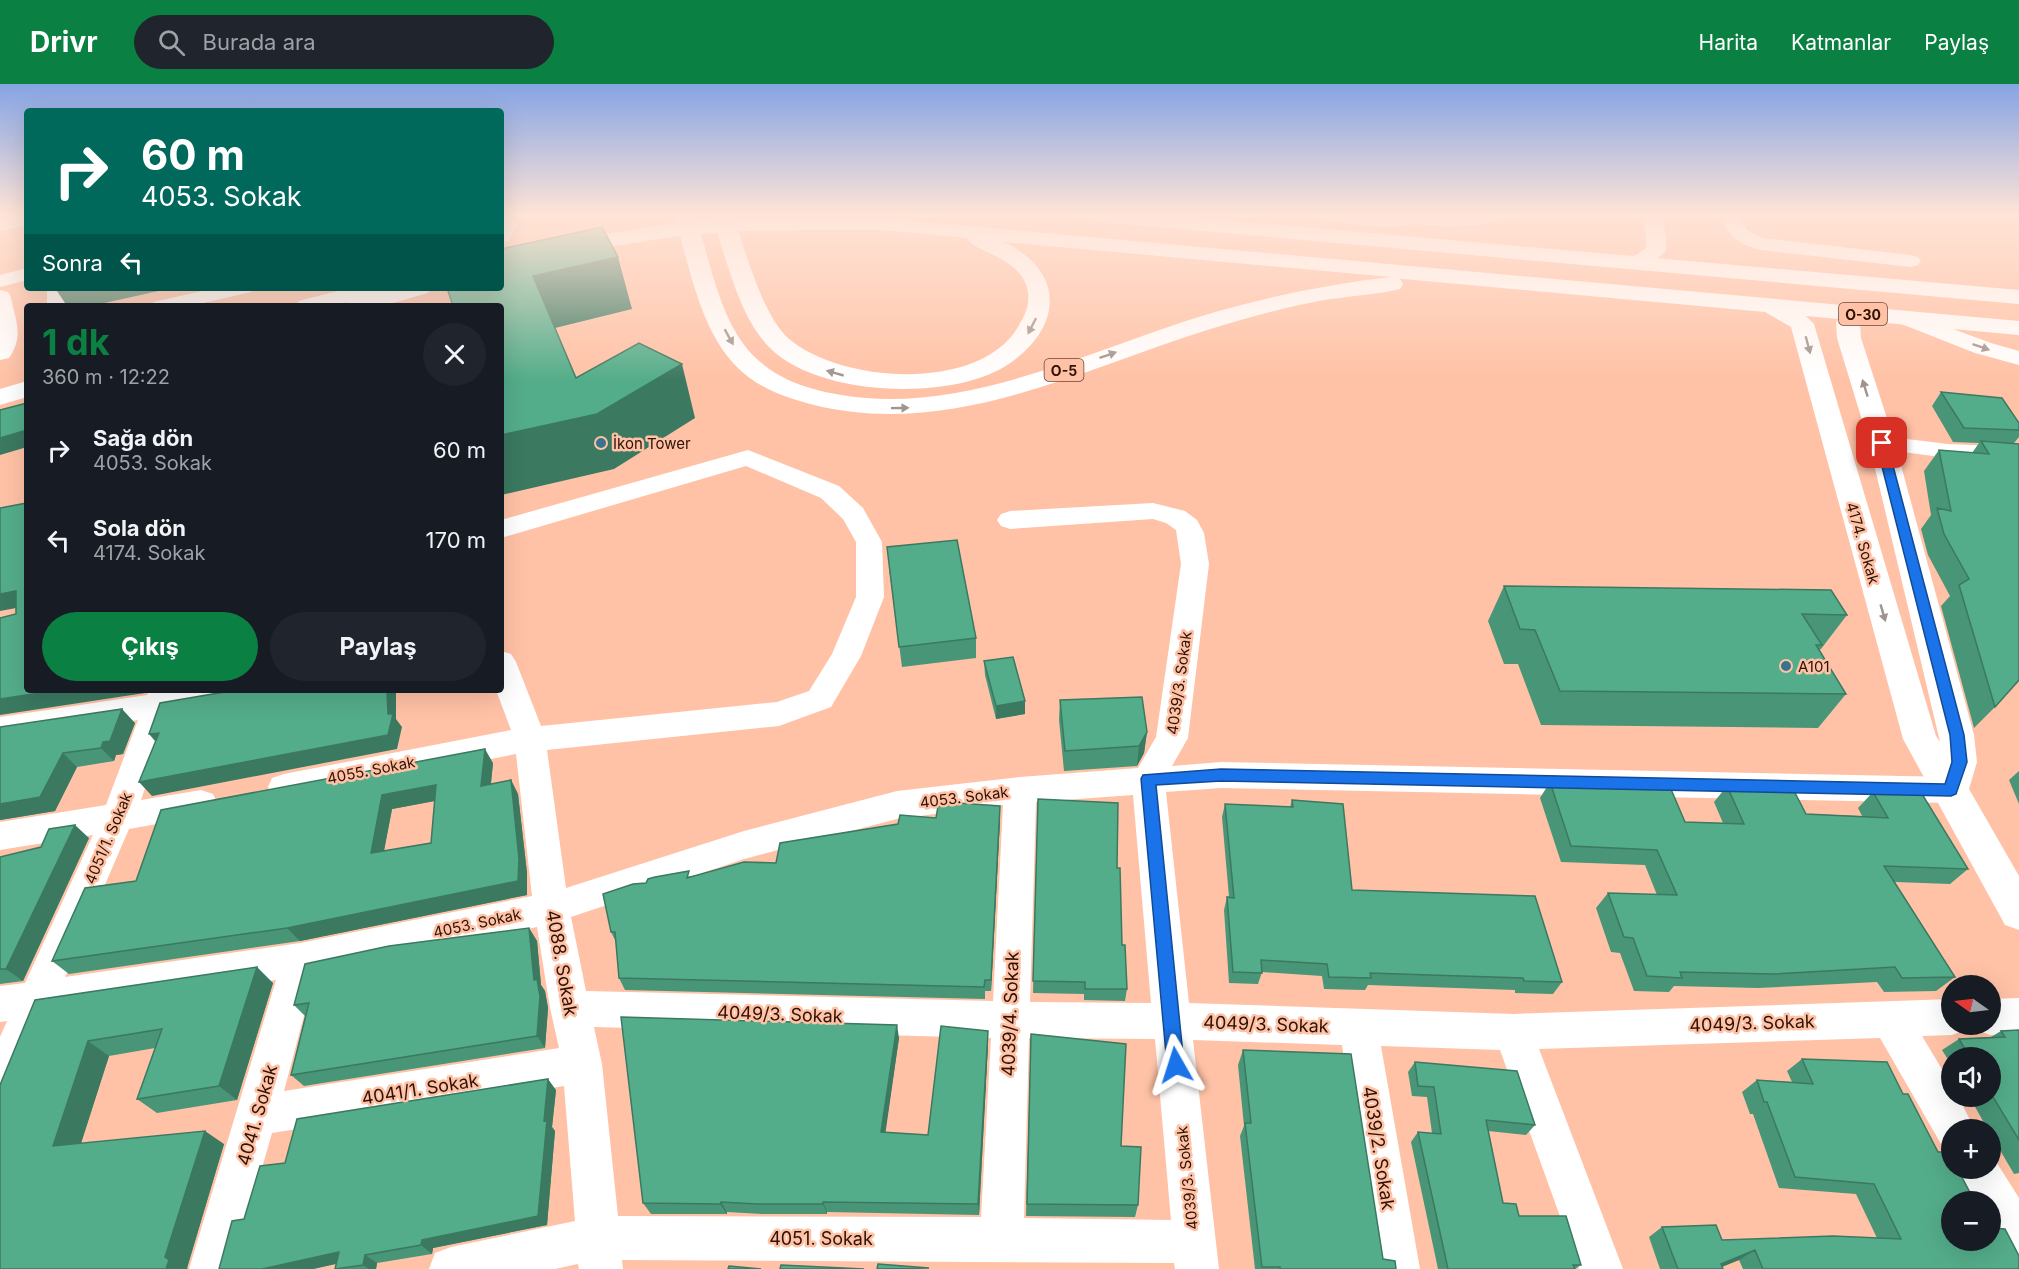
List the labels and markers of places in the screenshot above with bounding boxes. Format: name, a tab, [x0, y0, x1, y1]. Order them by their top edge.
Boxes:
pin	[1856, 417, 1907, 468]
place label: İkon Tower	[613, 434, 691, 453]
marker: İkon Tower	[594, 436, 608, 450]
place label: A101	[1798, 657, 1830, 676]
marker: A101	[1779, 659, 1793, 673]

